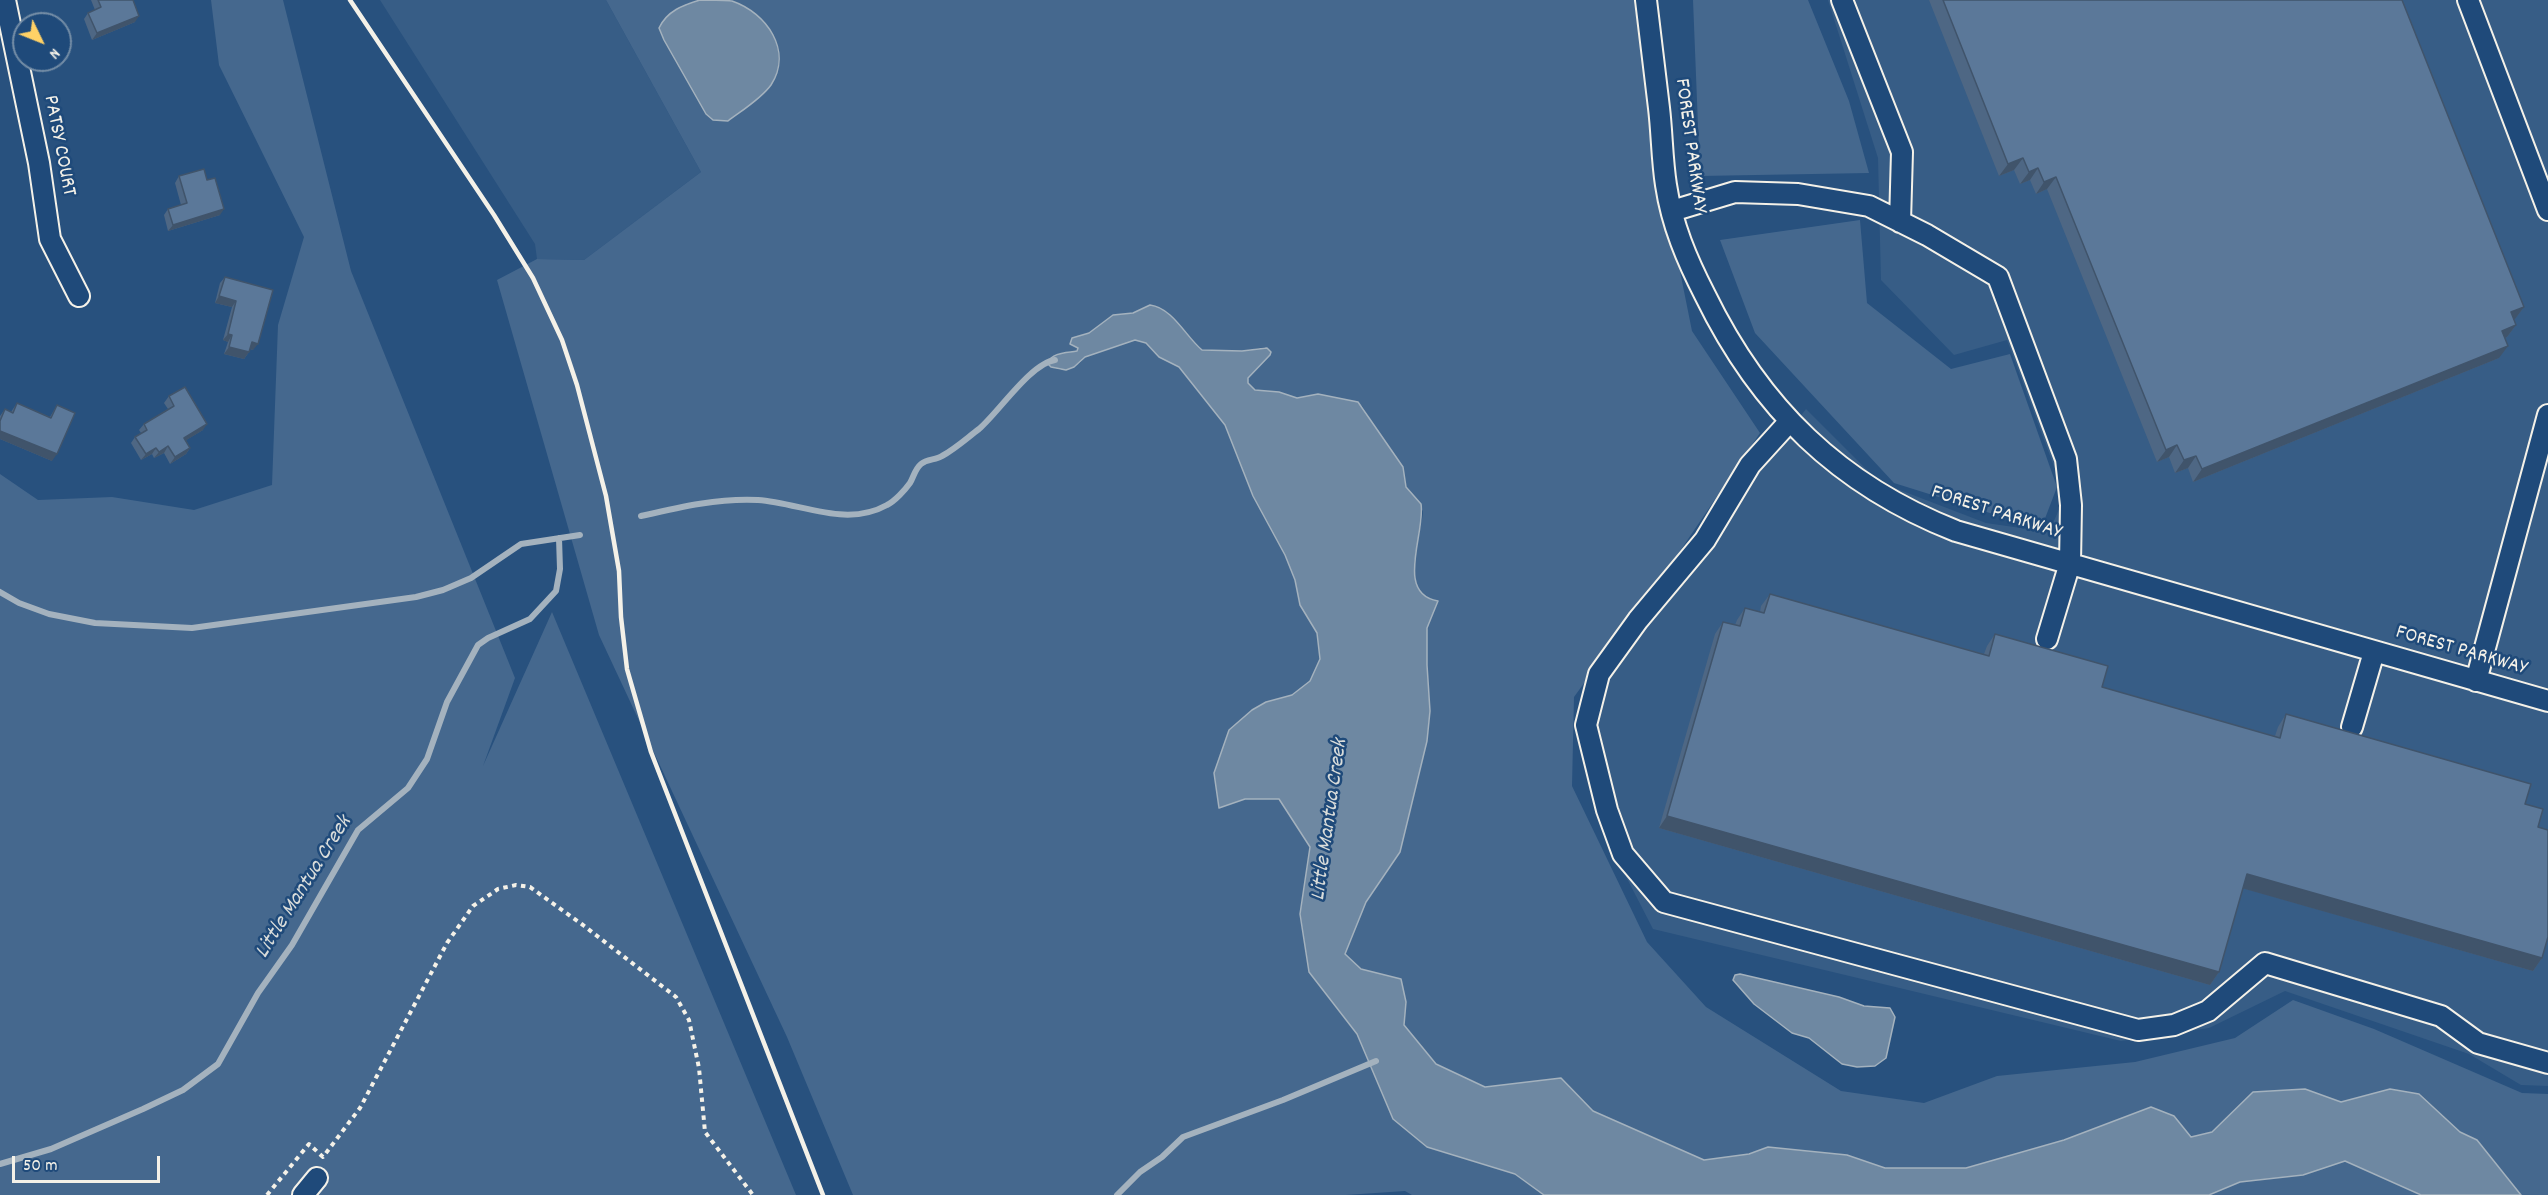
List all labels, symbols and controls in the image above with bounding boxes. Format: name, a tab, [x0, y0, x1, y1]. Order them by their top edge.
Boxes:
north arrow	[12, 12, 72, 72]
text: N	[43, 43, 65, 64]
street label: FOREST PARKWAY	[1667, 77, 1711, 215]
street label: PATSY COURT	[36, 93, 80, 199]
street label: FOREST PARKWAY	[1928, 481, 2064, 547]
street label: FOREST PARKWAY	[2392, 621, 2530, 683]
water label: Little Mantua Creek	[1307, 737, 1355, 903]
water label: Little Mantua Creek	[251, 812, 359, 964]
scale bar	[15, 1144, 164, 1182]
text: 50 m	[23, 1154, 58, 1179]

